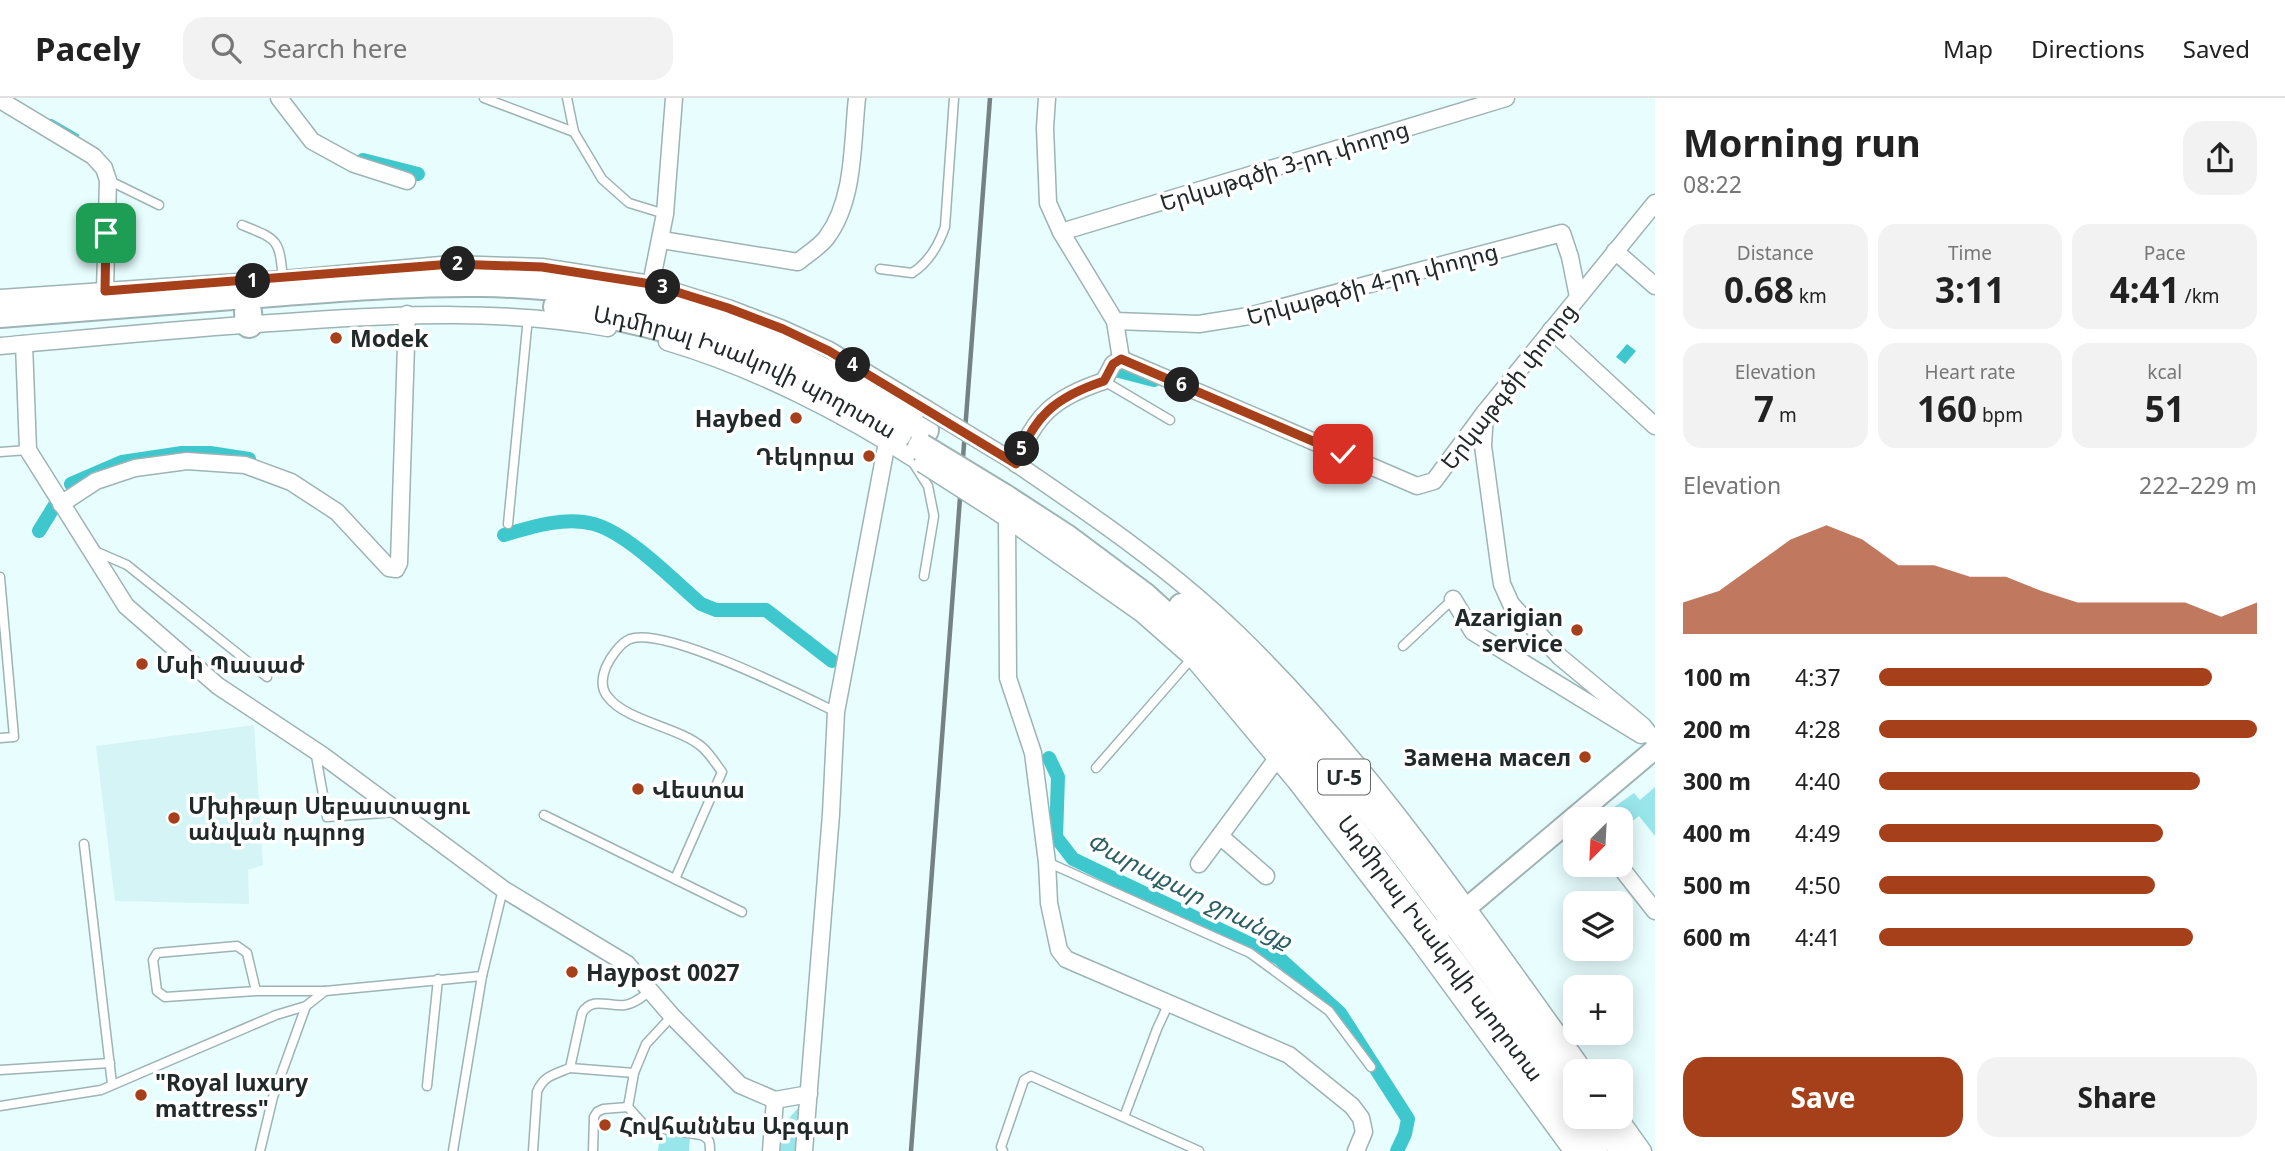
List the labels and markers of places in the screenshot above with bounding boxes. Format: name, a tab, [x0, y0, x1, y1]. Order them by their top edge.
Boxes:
pin	[76, 203, 136, 263]
pin: 2	[440, 246, 476, 282]
pin: 1	[236, 264, 270, 298]
pin: 3	[646, 270, 680, 304]
place label: Modek	[350, 322, 429, 354]
marker: Modek	[328, 330, 344, 346]
pin: 4	[836, 348, 870, 382]
pin: 6	[1164, 368, 1200, 402]
place label: Haybed	[695, 402, 782, 434]
marker: Haybed	[788, 410, 804, 426]
pin	[1313, 424, 1373, 484]
pin: 5	[1004, 432, 1040, 466]
place label: Դեկորա	[756, 440, 855, 472]
marker: Դեկորա	[861, 448, 877, 464]
place label: Azarigian service	[1455, 601, 1563, 659]
marker: Azarigian service	[1569, 622, 1585, 638]
place label: Մսի Պասաժ	[156, 648, 305, 680]
marker: Մսի Պասաժ	[134, 656, 150, 672]
place label: Замена масел	[1404, 741, 1571, 773]
marker: Замена масел	[1577, 749, 1593, 765]
place label: Վեստա	[652, 773, 745, 805]
marker: Վեստա	[630, 781, 646, 797]
place label: Մխիթար Սեբաստացու անվան դպրոց	[188, 789, 470, 847]
marker: Մխիթար Սեբաստացու անվան դպրոց	[166, 810, 182, 826]
place label: Haypost 0027	[586, 956, 740, 988]
marker: Haypost 0027	[564, 964, 580, 980]
place label: "Royal luxury mattress"	[155, 1066, 309, 1124]
marker: "Royal luxury mattress"	[133, 1087, 149, 1103]
place label: Հովհաննես Աբգար	[619, 1109, 850, 1141]
marker: Հովհաննես Աբգար	[597, 1117, 613, 1133]

